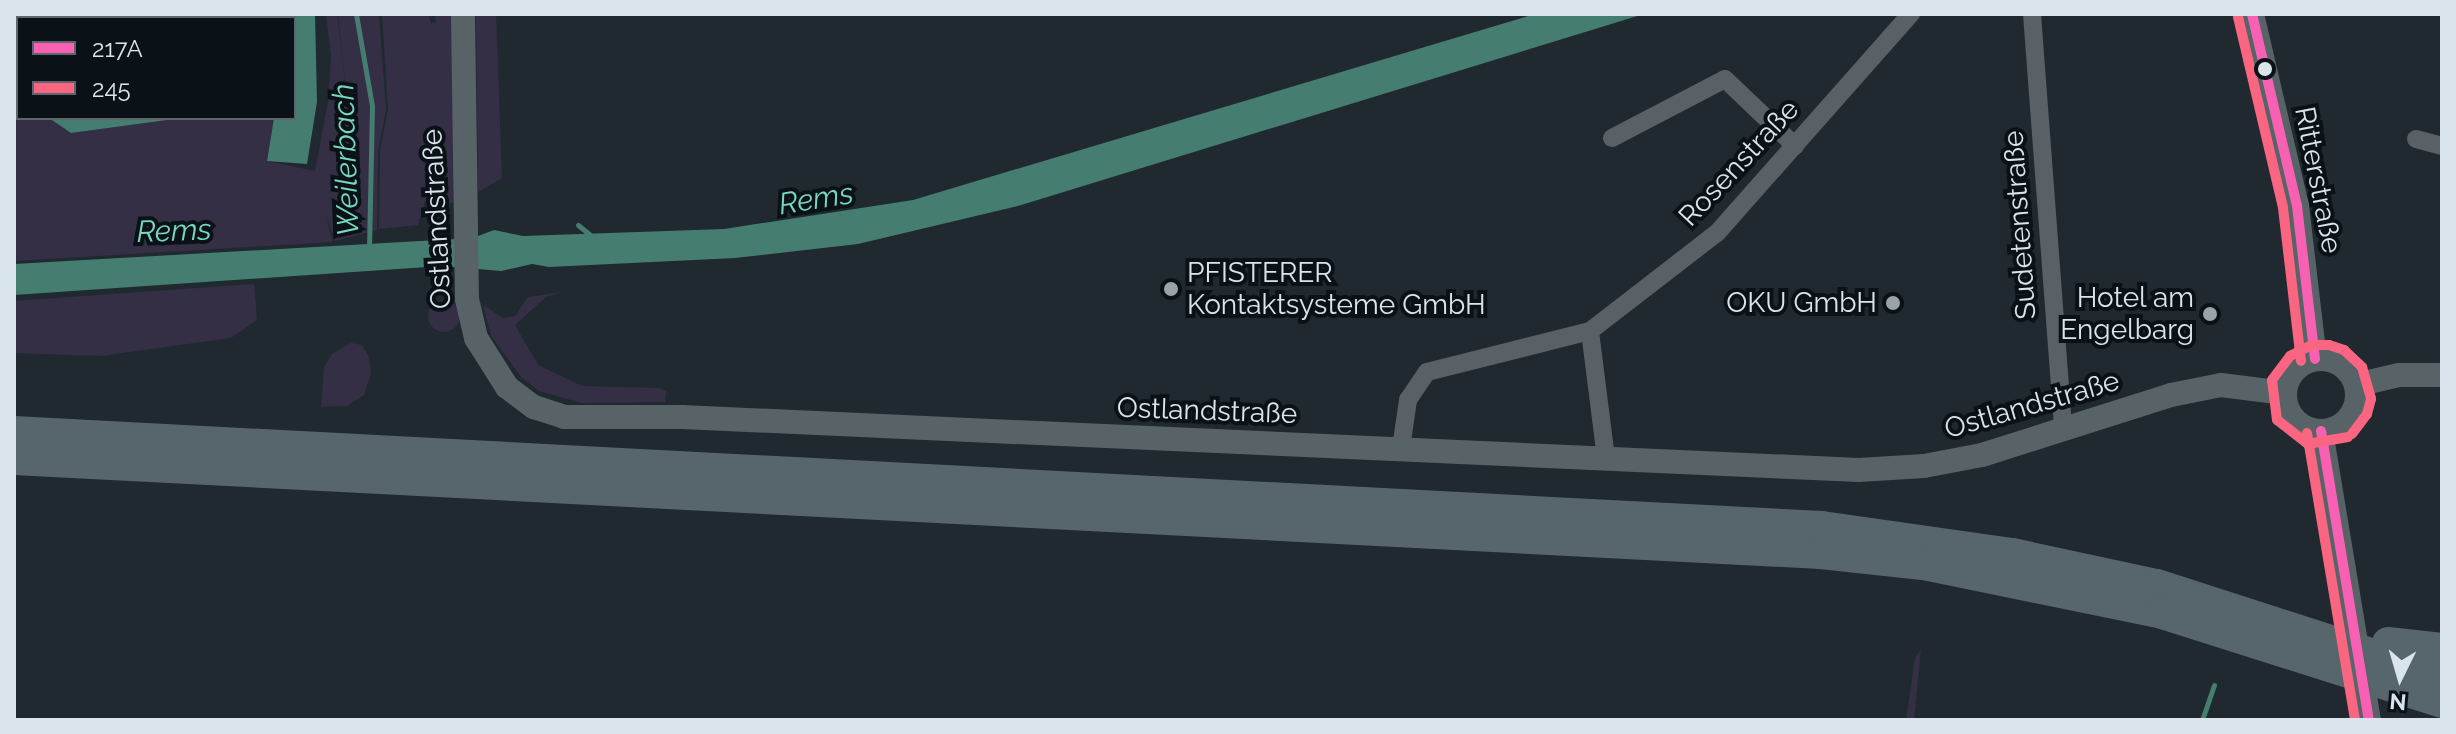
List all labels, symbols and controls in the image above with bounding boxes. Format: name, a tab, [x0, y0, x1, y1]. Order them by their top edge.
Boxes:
legend	[16, 16, 296, 120]
text: 217A	[92, 34, 143, 63]
unlabelled marker	[2257, 61, 2273, 77]
text: 245	[92, 74, 131, 103]
water label: Weilerbach	[325, 83, 367, 237]
street label: Rosenstraße	[1672, 93, 1806, 233]
street label: Ritterstraße	[2287, 104, 2349, 256]
street label: Ostlandstraße	[416, 128, 458, 310]
street label: Sudetenstraße	[1997, 130, 2043, 320]
water label: Rems	[776, 175, 856, 223]
water label: Rems	[136, 212, 212, 250]
place label: PFISTERER Kontaktsysteme GmbH	[1187, 256, 1486, 322]
marker: PFISTERER Kontaktsysteme GmbH	[1162, 280, 1180, 298]
place label: Hotel am Engelbarg	[2060, 281, 2194, 347]
place label: OKU GmbH	[1726, 286, 1877, 320]
marker: OKU GmbH	[1884, 294, 1902, 312]
marker: Hotel am Engelbarg	[2201, 305, 2219, 323]
street label: Ostlandstraße	[1941, 364, 2123, 446]
street label: Ostlandstraße	[1116, 391, 1298, 431]
north arrow	[2360, 638, 2440, 718]
text: N	[2388, 688, 2407, 716]

